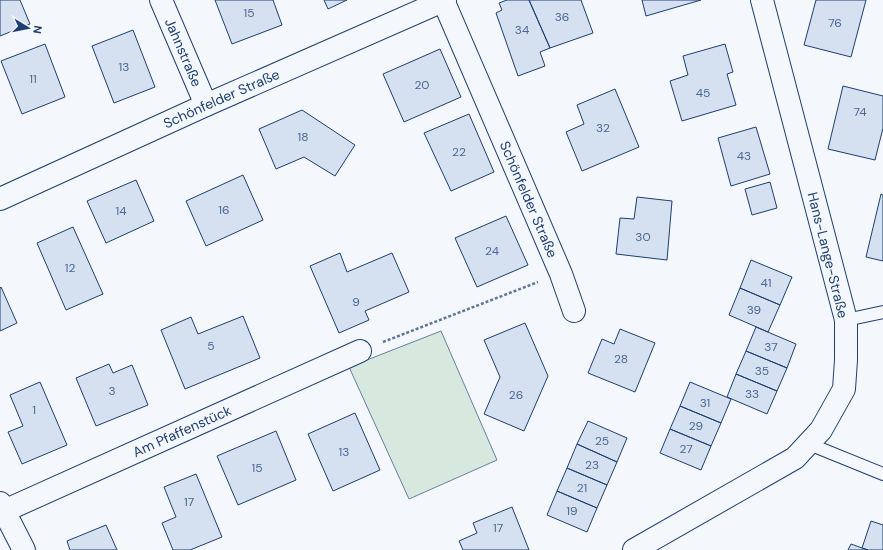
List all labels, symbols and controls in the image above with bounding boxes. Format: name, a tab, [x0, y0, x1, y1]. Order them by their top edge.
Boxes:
house number: 15	[243, 5, 255, 21]
north arrow	[8, 8, 48, 48]
house number: 36	[555, 9, 569, 25]
street label: Jahnstraße	[161, 15, 206, 89]
house number: 76	[828, 15, 842, 31]
house number: 34	[515, 22, 529, 38]
text: N	[30, 25, 45, 35]
house number: 13	[119, 59, 129, 75]
street label: Schönfelder Straße	[160, 65, 282, 132]
house number: 11	[29, 71, 37, 87]
house number: 20	[414, 77, 430, 93]
house number: 45	[696, 85, 710, 101]
house number: 74	[854, 104, 866, 120]
house number: 32	[596, 120, 610, 136]
house number: 18	[297, 129, 309, 145]
street label: Schönfelder Straße	[496, 138, 562, 260]
house number: 22	[452, 144, 466, 160]
house number: 43	[737, 148, 751, 164]
street label: Hans-Lange-Straße	[804, 190, 852, 320]
house number: 16	[218, 202, 230, 218]
house number: 14	[115, 203, 127, 219]
house number: 30	[635, 229, 651, 245]
house number: 24	[485, 243, 499, 259]
house number: 12	[65, 260, 75, 276]
house number: 41	[760, 275, 772, 291]
house number: 9	[352, 294, 360, 310]
house number: 39	[747, 302, 761, 318]
house number: 5	[207, 338, 215, 354]
house number: 37	[764, 339, 778, 355]
house number: 28	[614, 351, 628, 367]
house number: 35	[755, 363, 769, 379]
house number: 3	[108, 383, 116, 399]
house number: 33	[745, 386, 759, 402]
house number: 26	[509, 387, 523, 403]
house number: 31	[700, 395, 710, 411]
street label: Am Pfaffenstück	[130, 401, 234, 461]
house number: 1	[32, 402, 36, 418]
house number: 29	[689, 418, 703, 434]
house number: 25	[595, 433, 609, 449]
house number: 27	[679, 441, 693, 457]
house number: 13	[339, 444, 349, 460]
house number: 23	[585, 457, 599, 473]
house number: 15	[251, 460, 263, 476]
house number: 21	[577, 480, 587, 496]
house number: 17	[184, 494, 194, 510]
house number: 19	[566, 503, 578, 519]
house number: 17	[493, 520, 503, 536]

